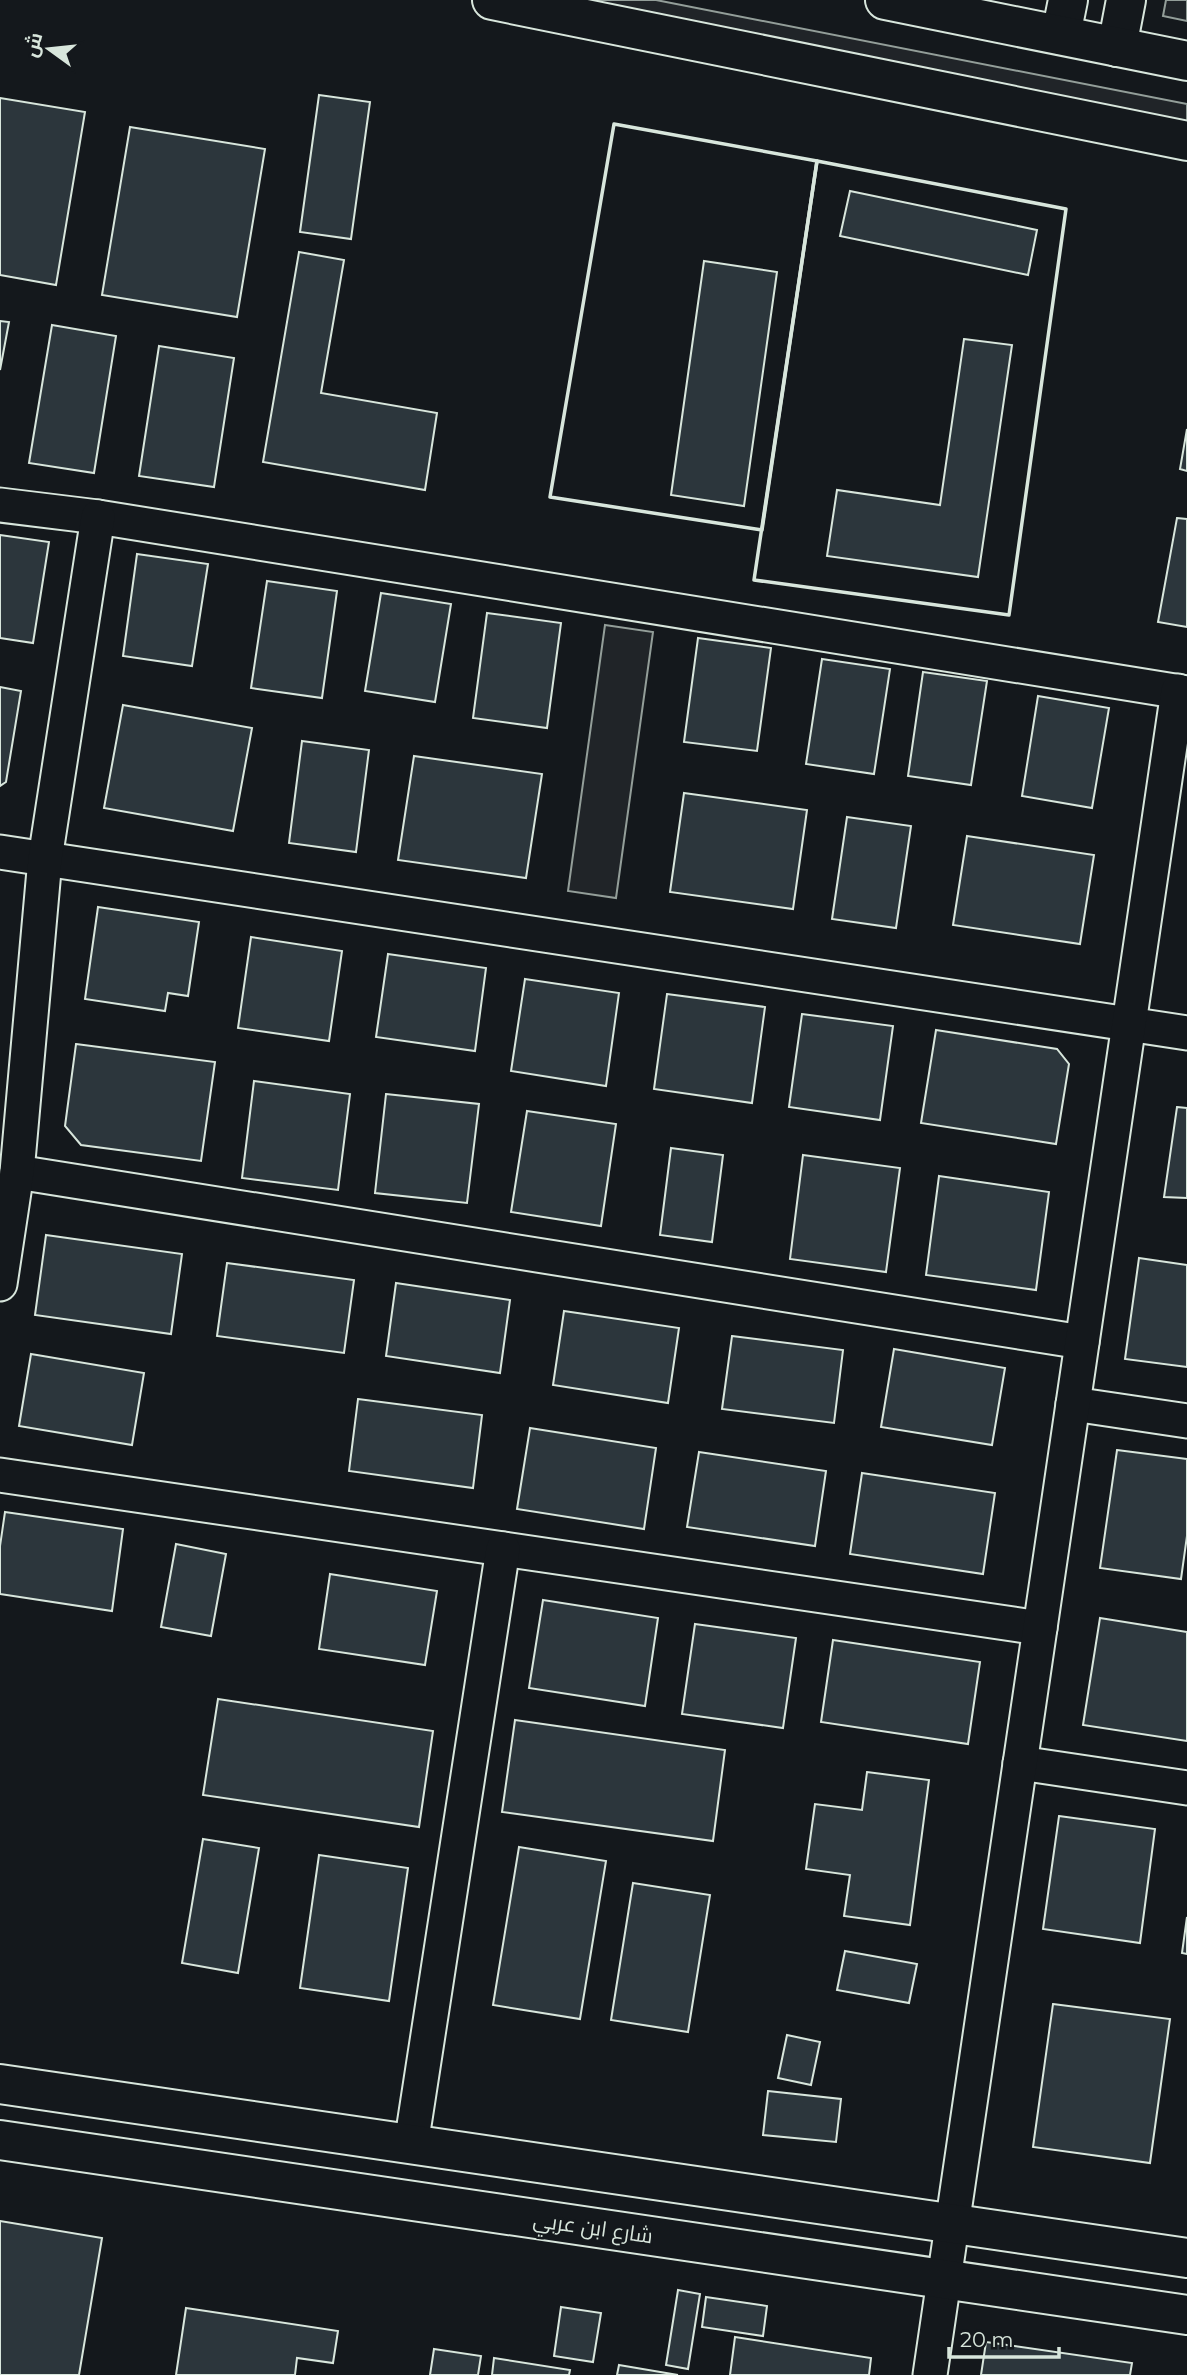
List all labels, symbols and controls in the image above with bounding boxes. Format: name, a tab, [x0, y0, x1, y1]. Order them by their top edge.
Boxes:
north arrow	[14, 14, 84, 84]
text: ش	[19, 30, 47, 59]
street label: شارع ابن عربي	[531, 2207, 654, 2252]
scale bar	[949, 2316, 1059, 2360]
text: 20 m	[960, 2327, 1014, 2352]

